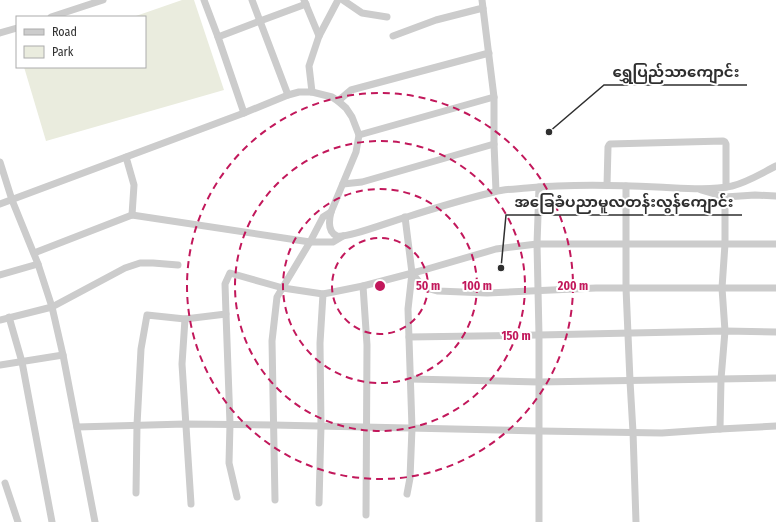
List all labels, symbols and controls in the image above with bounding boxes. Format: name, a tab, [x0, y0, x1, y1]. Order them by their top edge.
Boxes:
legend	[16, 16, 146, 68]
text: Road	[52, 25, 77, 39]
text: Park	[52, 45, 74, 59]
callout: ရွှေပြည်သာကျောင်း	[604, 58, 747, 85]
text: ရွှေပြည်သာကျောင်း	[612, 62, 740, 84]
callout: အခြေခံပညာမူလတန်းလွန်ကျောင်း	[506, 188, 742, 215]
text: အခြေခံပညာမူလတန်းလွန်ကျောင်း	[514, 192, 734, 214]
centre of rings	[373, 279, 387, 293]
text: 50 m	[416, 279, 440, 293]
text: 100 m	[462, 279, 492, 293]
text: 200 m	[557, 279, 588, 293]
text: 150 m	[501, 329, 531, 343]

